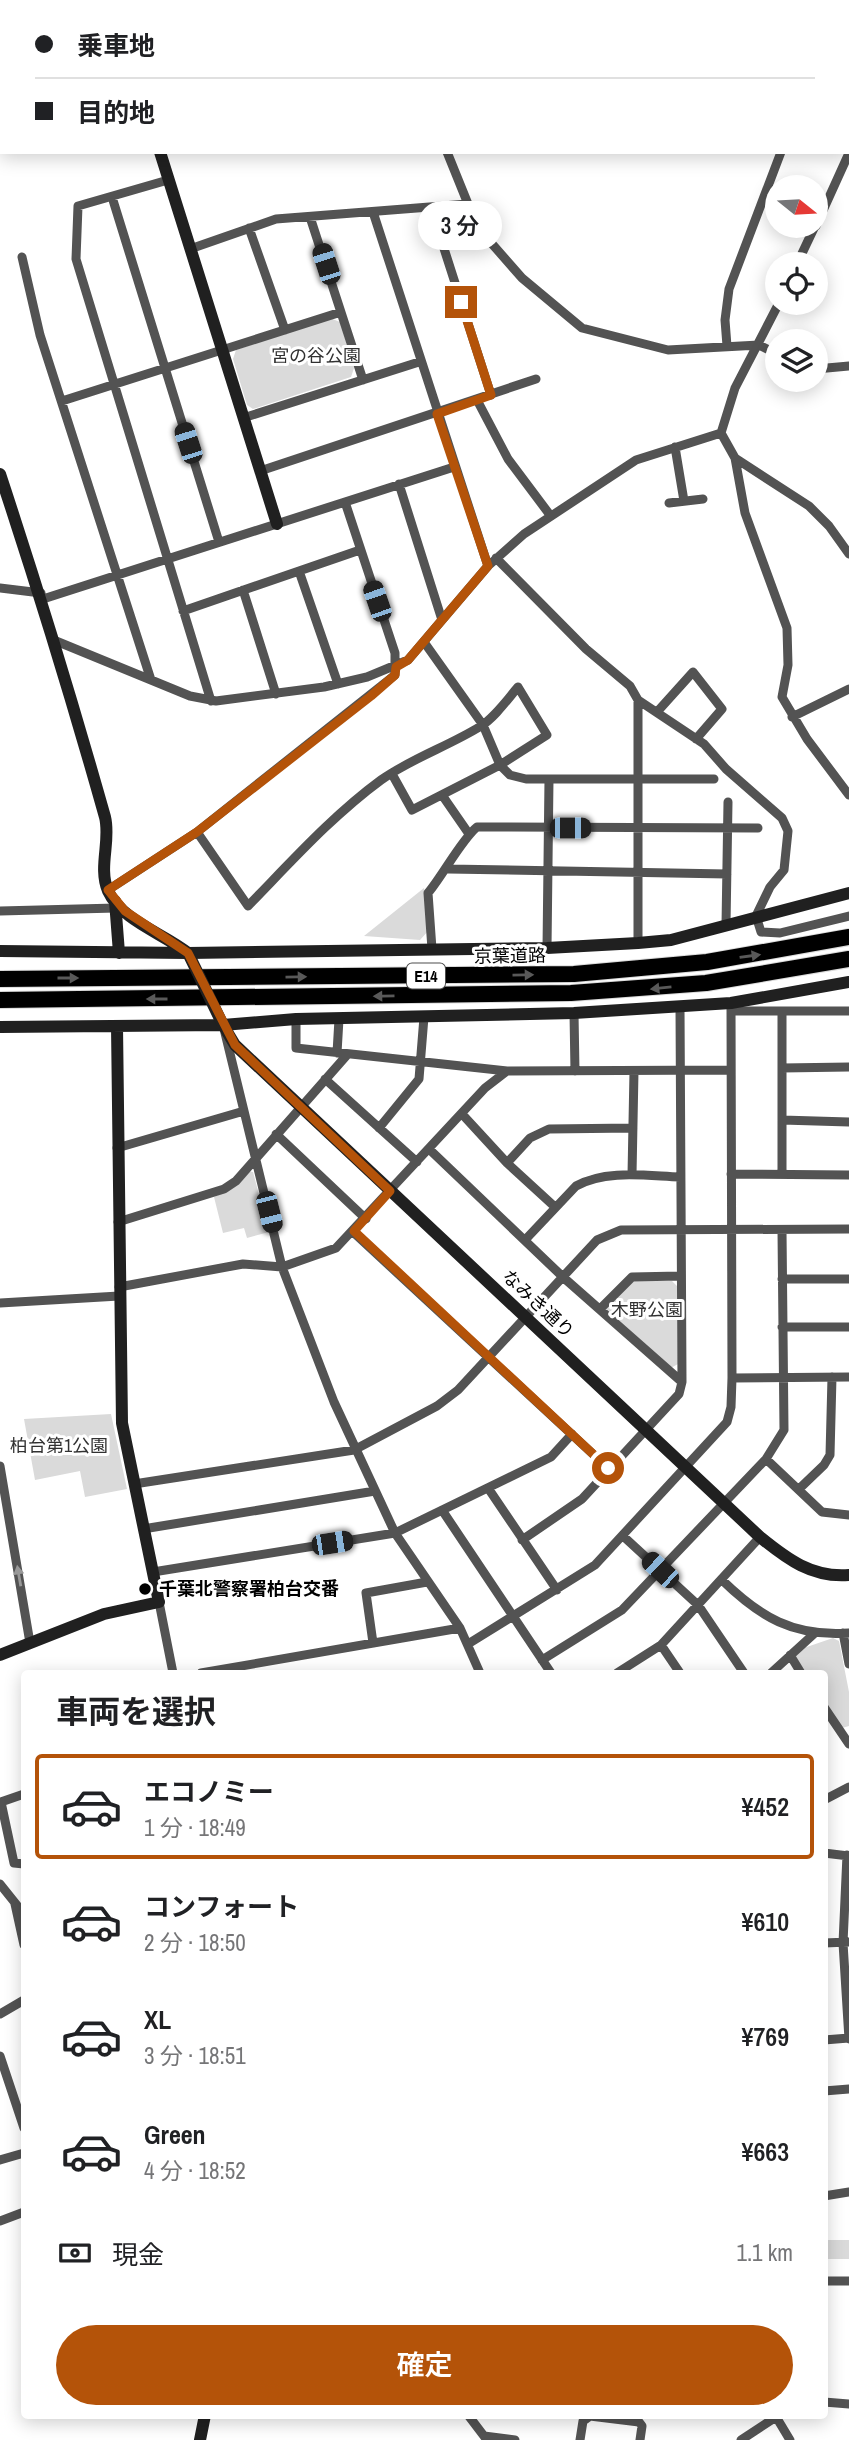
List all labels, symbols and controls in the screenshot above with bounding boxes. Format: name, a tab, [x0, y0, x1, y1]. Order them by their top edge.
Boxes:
text: 乗車地	[77, 28, 155, 63]
text: 目的地	[77, 95, 155, 130]
north arrow	[765, 175, 828, 238]
map controls	[765, 175, 828, 392]
callout: 3 分	[419, 201, 503, 250]
text: 3 分	[441, 210, 479, 241]
car	[310, 241, 343, 287]
button: locate	[765, 252, 828, 315]
route end	[445, 286, 477, 318]
button: layers	[765, 329, 828, 392]
park label: 宮の谷公園	[271, 343, 361, 368]
car	[172, 420, 205, 466]
car	[361, 578, 394, 624]
car	[550, 818, 592, 839]
street label: 京葉道路	[474, 942, 546, 969]
one-way arrow	[739, 951, 761, 962]
road number: E14	[407, 964, 445, 988]
one-way arrow	[512, 969, 534, 981]
one-way arrow	[285, 971, 307, 983]
one-way arrow	[57, 972, 79, 984]
one-way arrow	[649, 982, 671, 993]
one-way arrow	[373, 991, 395, 1002]
one-way arrow	[145, 993, 167, 1005]
car	[254, 1189, 285, 1235]
street label: なみき通り	[497, 1264, 580, 1343]
park label: 木野公園	[611, 1297, 683, 1322]
park label: 柏台第1公園	[10, 1433, 108, 1458]
route start	[592, 1452, 624, 1484]
car	[310, 1529, 355, 1557]
car	[638, 1548, 683, 1592]
one-way arrow	[13, 1565, 24, 1587]
place label: 千葉北警察署柏台交番	[159, 1576, 339, 1601]
marker: 千葉北警察署柏台交番	[137, 1581, 153, 1597]
text: 車両を選択	[56, 1690, 216, 1733]
text: エコノミー	[144, 1774, 274, 1809]
icon: car	[60, 1775, 123, 1838]
text: ¥452	[742, 1789, 789, 1824]
text: 1 分 · 18:49	[144, 1812, 246, 1843]
text: コンフォート	[144, 1889, 299, 1924]
icon: car	[60, 1890, 123, 1953]
text: ¥610	[742, 1904, 789, 1939]
text: 2 分 · 18:50	[144, 1927, 246, 1958]
text: XL	[144, 2002, 171, 2037]
icon: car	[60, 2005, 123, 2068]
text: ¥769	[742, 2019, 789, 2054]
text: 3 分 · 18:51	[144, 2040, 246, 2071]
text: Green	[144, 2117, 206, 2152]
icon: car	[60, 2120, 123, 2183]
text: ¥663	[742, 2134, 789, 2169]
text: 4 分 · 18:52	[144, 2155, 246, 2186]
icon: cash	[56, 2234, 94, 2272]
text: 現金	[112, 2237, 164, 2272]
text: 1.1 km	[736, 2237, 793, 2268]
button: 確定	[56, 2325, 793, 2405]

